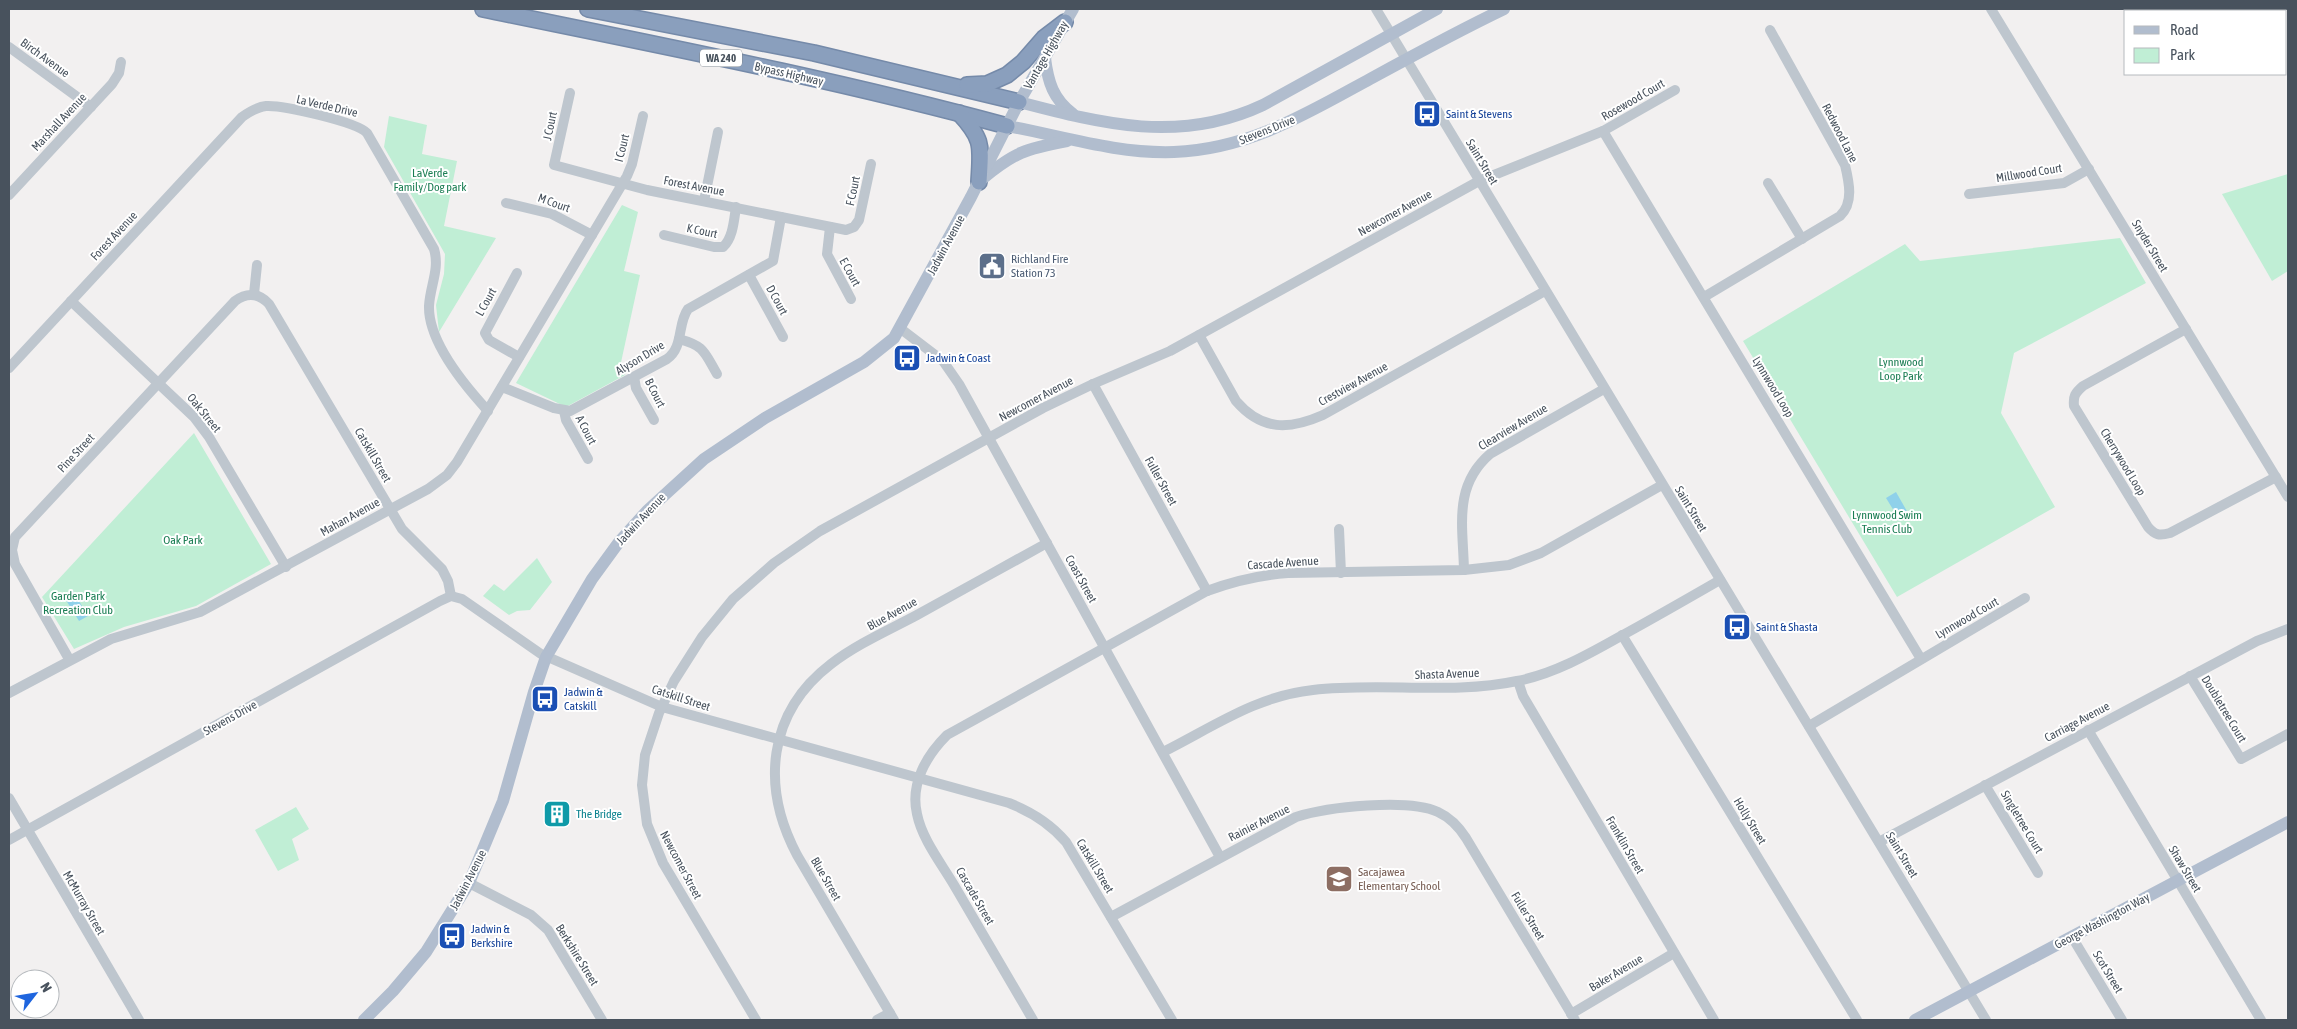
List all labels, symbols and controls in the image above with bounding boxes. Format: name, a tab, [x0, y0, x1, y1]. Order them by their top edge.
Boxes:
legend	[2124, 10, 2287, 75]
street label: Vantage Highway	[1021, 18, 1071, 92]
text: Road	[2170, 21, 2199, 38]
street label: Birch Avenue	[18, 36, 72, 80]
text: Park	[2170, 46, 2195, 63]
road number: WA 240	[700, 49, 742, 66]
street label: Bypass Highway	[753, 59, 825, 89]
street label: Rosewood Court	[1599, 76, 1668, 124]
street label: Marshall Avenue	[29, 90, 89, 154]
street label: La Verde Drive	[295, 92, 359, 120]
bus stop icon: Saint & Stevens	[1412, 99, 1442, 129]
street label: Redwood Lane	[1819, 101, 1861, 165]
place label: Saint & Stevens	[1446, 107, 1512, 121]
street label: J Court	[540, 110, 560, 142]
street label: Stevens Drive	[1237, 112, 1297, 148]
street label: I Court	[612, 132, 632, 163]
street label: Saint Street	[1463, 137, 1501, 188]
street label: Millwood Court	[1995, 161, 2063, 185]
park label: LaVerde Family/Dog park	[394, 166, 467, 194]
street label: Forest Avenue	[662, 173, 726, 199]
street label: F Court	[843, 174, 863, 207]
street label: Newcomer Avenue	[1356, 187, 1434, 239]
street label: M Court	[536, 191, 573, 215]
street label: Forest Avenue	[88, 209, 140, 263]
street label: Jadwin Avenue	[924, 213, 968, 277]
street label: Snyder Street	[2129, 217, 2171, 275]
street label: K Court	[685, 221, 719, 241]
public building icon: Richland Fire Station 73	[977, 251, 1007, 281]
place label: Richland Fire Station 73	[1011, 252, 1069, 280]
street label: E Court	[836, 255, 864, 289]
street label: D Court	[763, 283, 791, 318]
street label: L Court	[473, 285, 500, 319]
street label: Alyson Drive	[613, 338, 667, 378]
bus stop icon: Jadwin & Coast	[892, 343, 922, 373]
place label: Jadwin & Coast	[926, 351, 991, 365]
street label: Lynnwood Loop	[1749, 354, 1797, 420]
park label: Lynnwood Loop Park	[1879, 355, 1923, 383]
street label: Crestview Avenue	[1316, 359, 1390, 409]
street label: Newcomer Avenue	[996, 374, 1076, 424]
street label: B Court	[642, 376, 669, 410]
street label: Oak Street	[184, 391, 224, 436]
street label: Clearview Avenue	[1476, 401, 1550, 453]
street label: A Court	[572, 413, 600, 448]
street label: Catskill Street	[352, 425, 395, 485]
street label: Cherrywood Loop	[2097, 426, 2149, 498]
street label: Pine Street	[55, 430, 98, 475]
street label: Fuller Street	[1142, 454, 1180, 508]
street label: Saint Street	[1672, 484, 1710, 535]
street label: Jadwin Avenue	[613, 490, 669, 548]
street label: Mahan Avenue	[318, 495, 382, 539]
park label: Lynnwood Swim Tennis Club	[1852, 508, 1922, 536]
park label: Oak Park	[163, 533, 203, 547]
street label: Coast Street	[1062, 553, 1100, 606]
street label: Cascade Avenue	[1247, 554, 1319, 572]
park label: Garden Park Recreation Club	[43, 589, 113, 617]
street label: Lynnwood Court	[1933, 594, 2001, 642]
street label: Blue Avenue	[865, 595, 919, 633]
bus stop icon: Saint & Shasta	[1722, 612, 1752, 642]
place label: Saint & Shasta	[1756, 620, 1818, 634]
street label: Shasta Avenue	[1414, 666, 1480, 682]
street label: Doubletree Court	[2199, 673, 2250, 745]
street label: Catskill Street	[650, 682, 713, 714]
bus stop icon: Jadwin & Catskill	[530, 684, 560, 714]
place label: Jadwin & Catskill	[564, 685, 603, 713]
street label: Stevens Drive	[201, 698, 259, 738]
street label: Carriage Avenue	[2042, 699, 2112, 745]
street label: Singletree Court	[1998, 788, 2046, 856]
street label: Holly Street	[1731, 795, 1770, 847]
building icon: The Bridge	[542, 799, 572, 829]
street label: Rainier Avenue	[1226, 802, 1292, 844]
place label: The Bridge	[576, 807, 622, 821]
street label: Franklin Street	[1603, 814, 1647, 877]
street label: Newcomer Street	[657, 829, 705, 902]
street label: Saint Street	[1883, 830, 1921, 881]
street label: Catskill Street	[1073, 836, 1117, 896]
street label: Shaw Street	[2166, 843, 2205, 895]
street label: Jadwin Avenue	[447, 848, 489, 912]
street label: Blue Street	[808, 855, 844, 904]
school or university icon: Sacajawea Elementary School	[1324, 864, 1354, 894]
street label: Cascade Street	[953, 865, 997, 928]
place label: Sacajawea Elementary School	[1358, 865, 1441, 893]
street label: McMurray Street	[60, 868, 108, 938]
street label: Fuller Street	[1508, 889, 1548, 943]
street label: George Washington Way	[2052, 890, 2152, 952]
bus stop icon: Jadwin & Berkshire	[437, 921, 467, 951]
place label: Jadwin & Berkshire	[471, 922, 513, 950]
street label: Berkshire Street	[553, 922, 602, 989]
street label: Scot Street	[2090, 948, 2126, 996]
street label: Baker Avenue	[1587, 952, 1645, 994]
north arrow	[10, 969, 60, 1019]
text: N	[37, 980, 55, 995]

